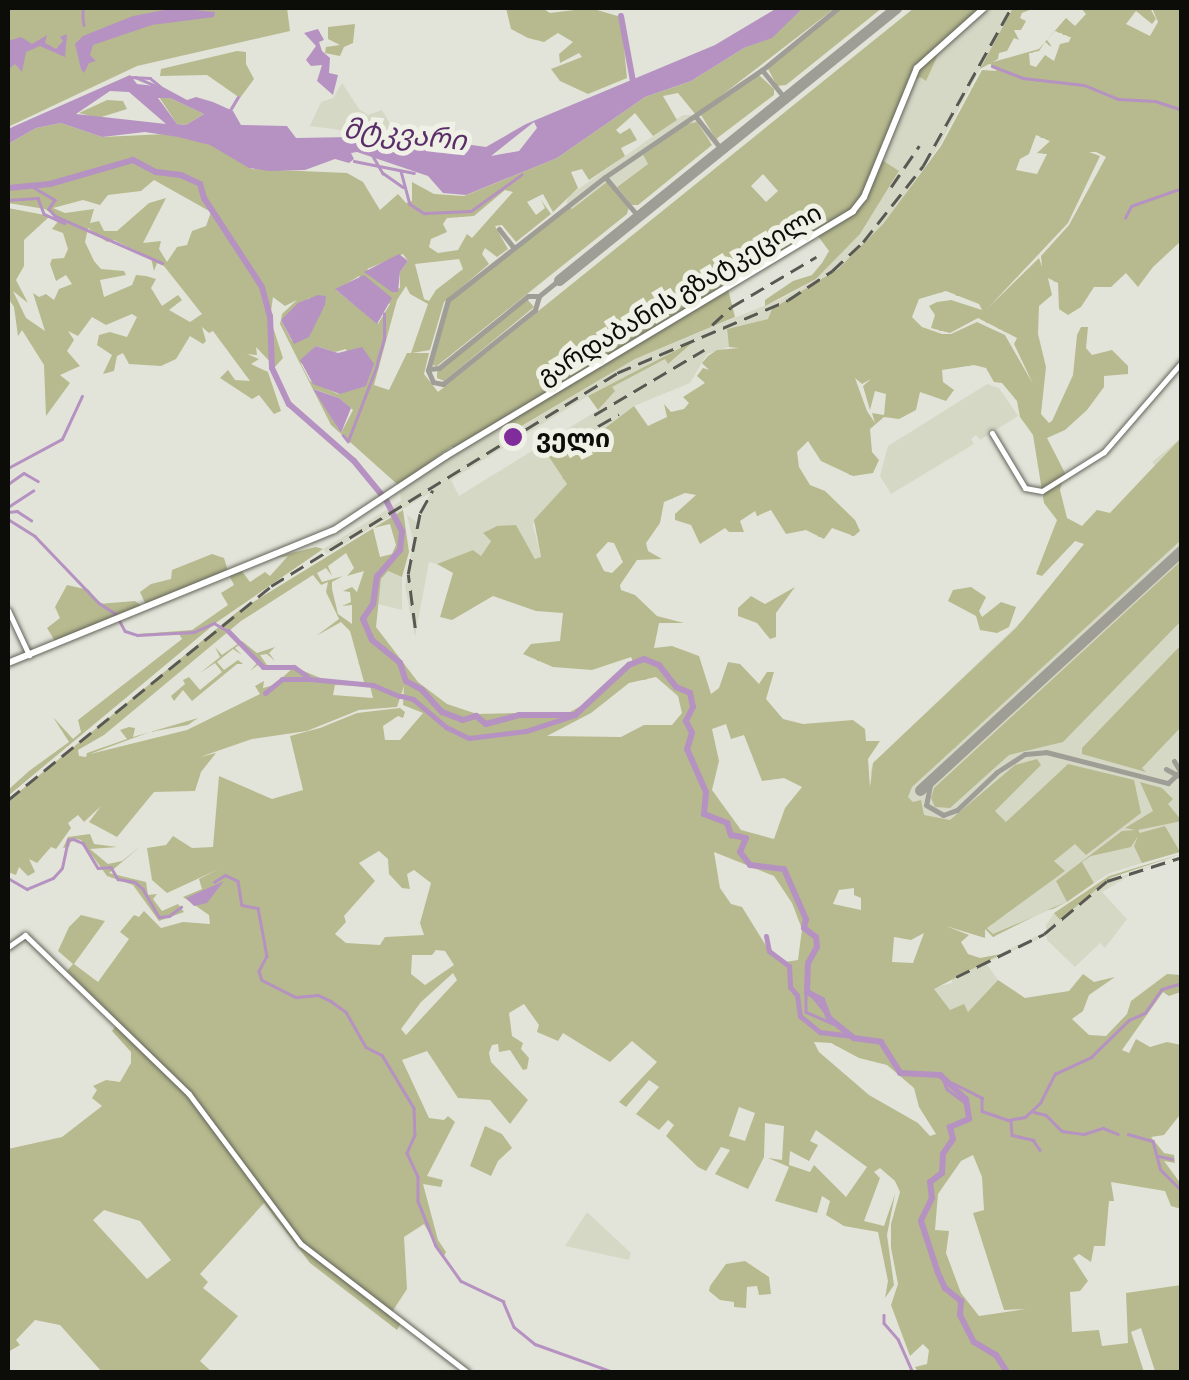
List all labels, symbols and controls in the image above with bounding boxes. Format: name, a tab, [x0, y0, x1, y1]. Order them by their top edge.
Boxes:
water label: მტკვარი	[342, 110, 468, 156]
street label: გარდაბანის გზატკეცილი	[532, 196, 826, 390]
place label: ველი	[536, 422, 610, 452]
marker: ველი	[500, 424, 526, 450]

